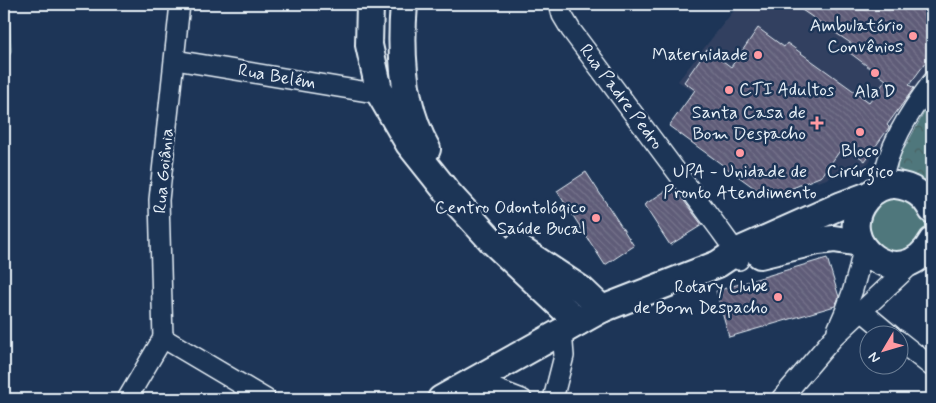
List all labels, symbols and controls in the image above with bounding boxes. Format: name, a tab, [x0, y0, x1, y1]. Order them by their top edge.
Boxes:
place label: Ambulatório Convênios	[810, 14, 903, 59]
marker: Ambulatório Convênios	[907, 30, 919, 42]
street label: Rua Padre Pedro	[573, 39, 669, 155]
place label: Maternidade	[652, 43, 748, 67]
marker: Maternidade	[752, 49, 764, 61]
street label: Rua Belém	[236, 58, 318, 96]
marker: Ala D	[869, 67, 881, 79]
place label: CTI Adultos	[739, 78, 834, 102]
place label: Ala D	[854, 80, 896, 104]
marker: CTI Adultos	[723, 84, 735, 96]
place label: Santa Casa de Bom Despacho	[692, 101, 806, 146]
marker: Santa Casa de Bom Despacho	[810, 116, 824, 130]
marker: Bloco Cirúrgico	[854, 126, 866, 138]
street label: Rua Goiânia	[148, 127, 180, 215]
place label: Bloco Cirúrgico	[827, 139, 893, 186]
marker: UPA - Unidade de Pronto Atendimento	[734, 147, 746, 159]
place label: UPA - Unidade de Pronto Atendimento	[663, 160, 817, 205]
place label: Centro Odontológico Saúde Bucal	[435, 196, 586, 241]
marker: Centro Odontológico Saúde Bucal	[590, 212, 602, 224]
place label: Rotary Clube de Bom Despacho	[634, 275, 768, 320]
marker: Rotary Clube de Bom Despacho	[772, 291, 784, 303]
north arrow	[858, 326, 908, 376]
text: N	[865, 348, 885, 367]

